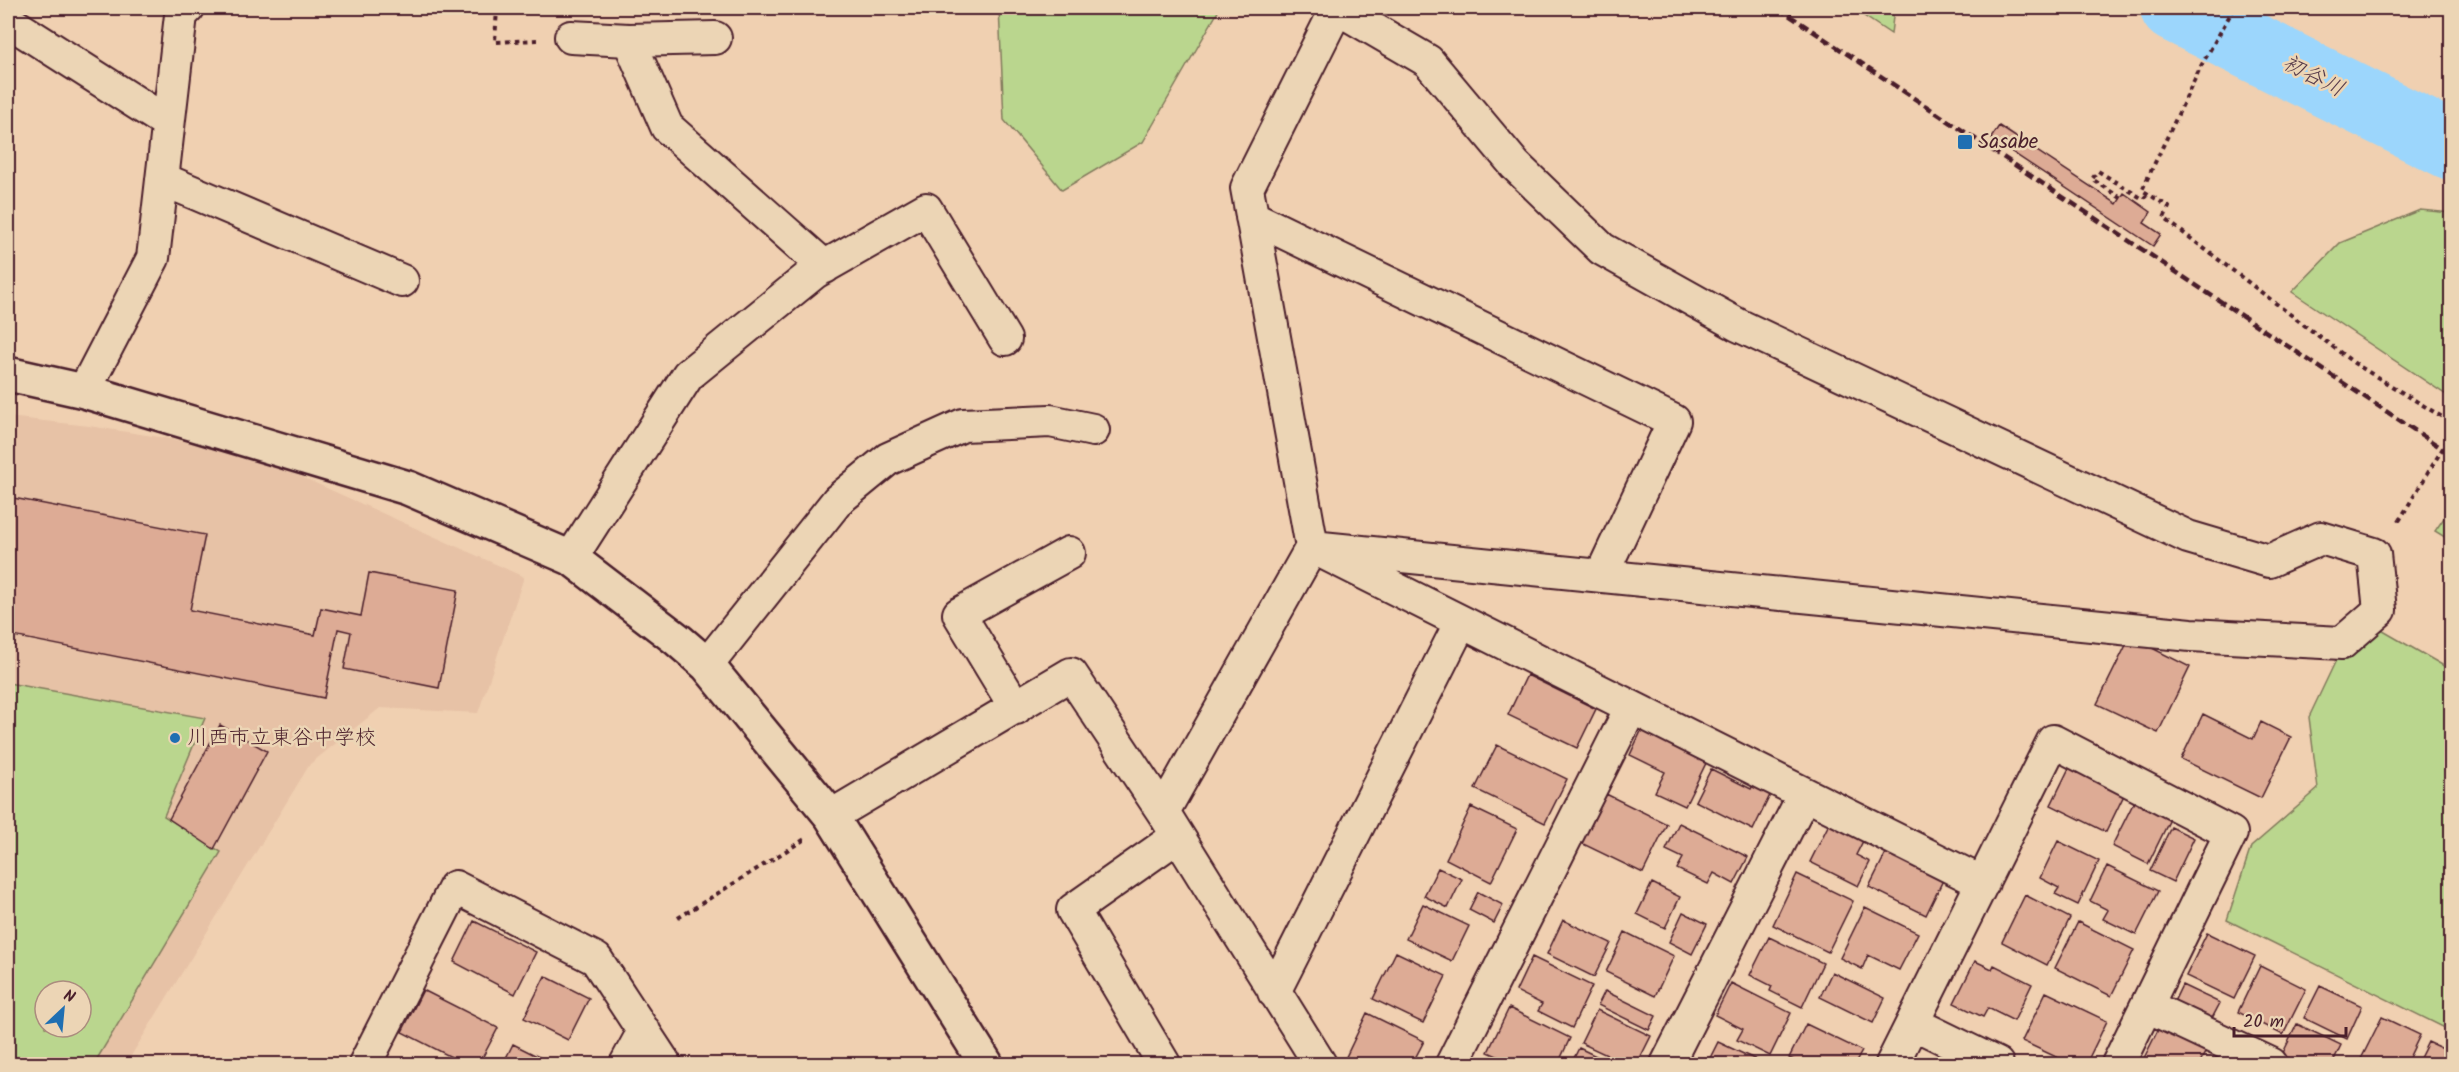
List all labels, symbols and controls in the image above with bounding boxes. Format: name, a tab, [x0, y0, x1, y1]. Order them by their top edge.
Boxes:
water label: 初谷川	[2276, 46, 2350, 108]
place label: Sasabe	[1978, 126, 2039, 159]
marker: Sasabe	[1956, 133, 1974, 151]
place label: 川西市立東谷中学校	[187, 722, 376, 755]
marker: 川西市立東谷中学校	[168, 731, 182, 745]
north arrow	[33, 979, 93, 1039]
text: N	[59, 983, 79, 1010]
scale bar	[2234, 1000, 2346, 1038]
text: 20 m	[2243, 1008, 2284, 1037]

